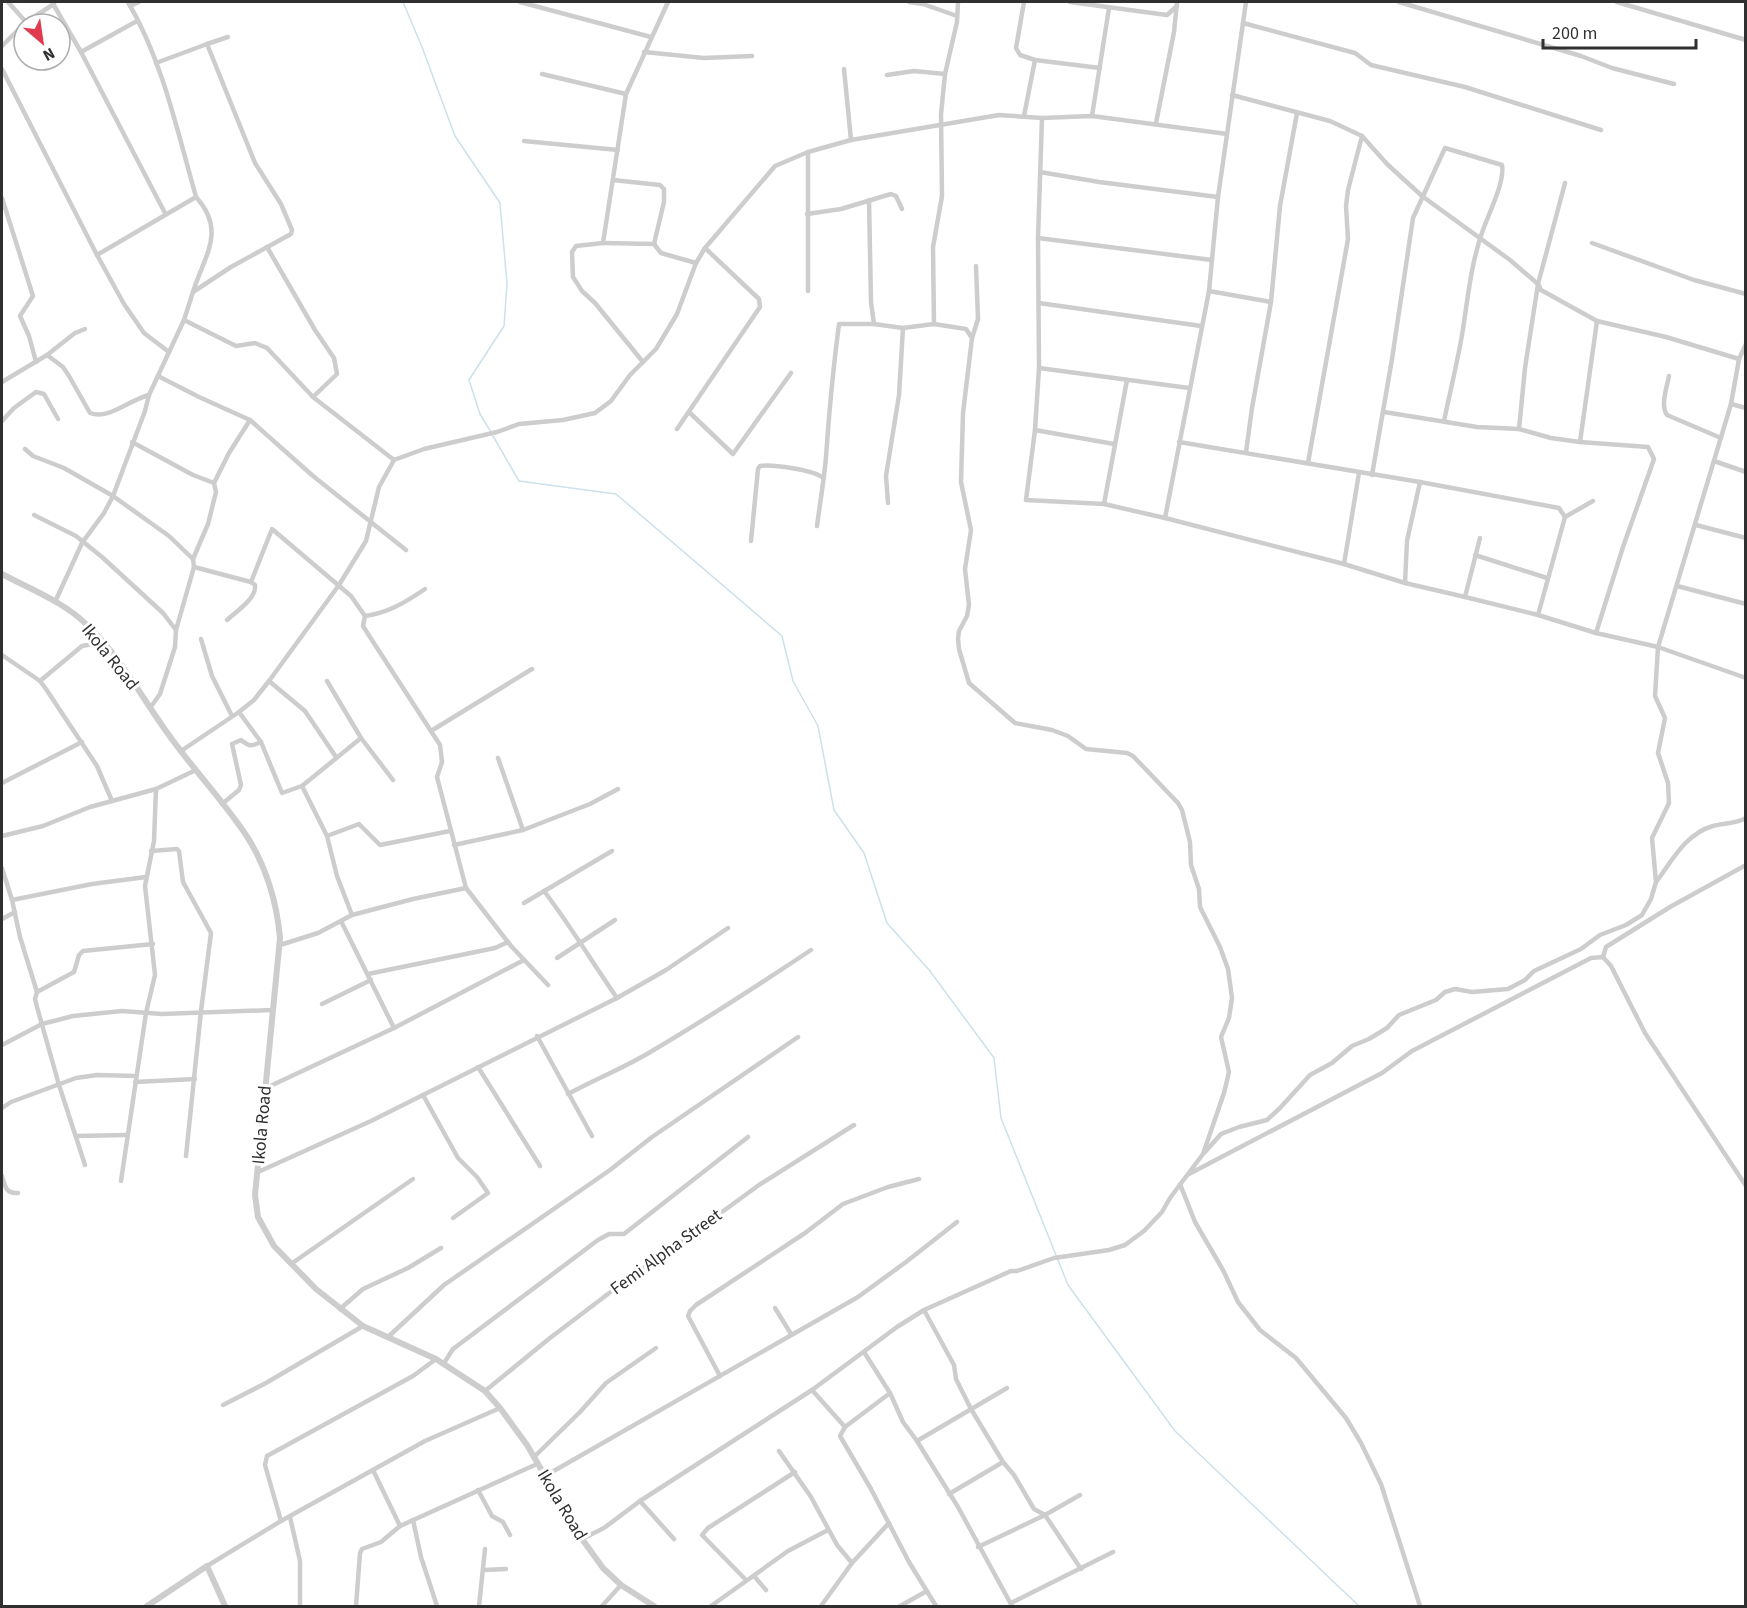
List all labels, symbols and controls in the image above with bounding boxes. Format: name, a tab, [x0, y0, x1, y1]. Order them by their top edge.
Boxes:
north arrow	[12, 12, 72, 72]
scale bar	[1543, 12, 1696, 50]
text: 200 m	[1552, 21, 1597, 46]
text: N	[39, 42, 59, 66]
street label: Ikola Road	[75, 618, 145, 696]
street label: Ikola Road	[246, 1085, 278, 1165]
street label: Femi Alpha Street	[605, 1203, 727, 1301]
street label: Ikola Road	[531, 1465, 593, 1545]

